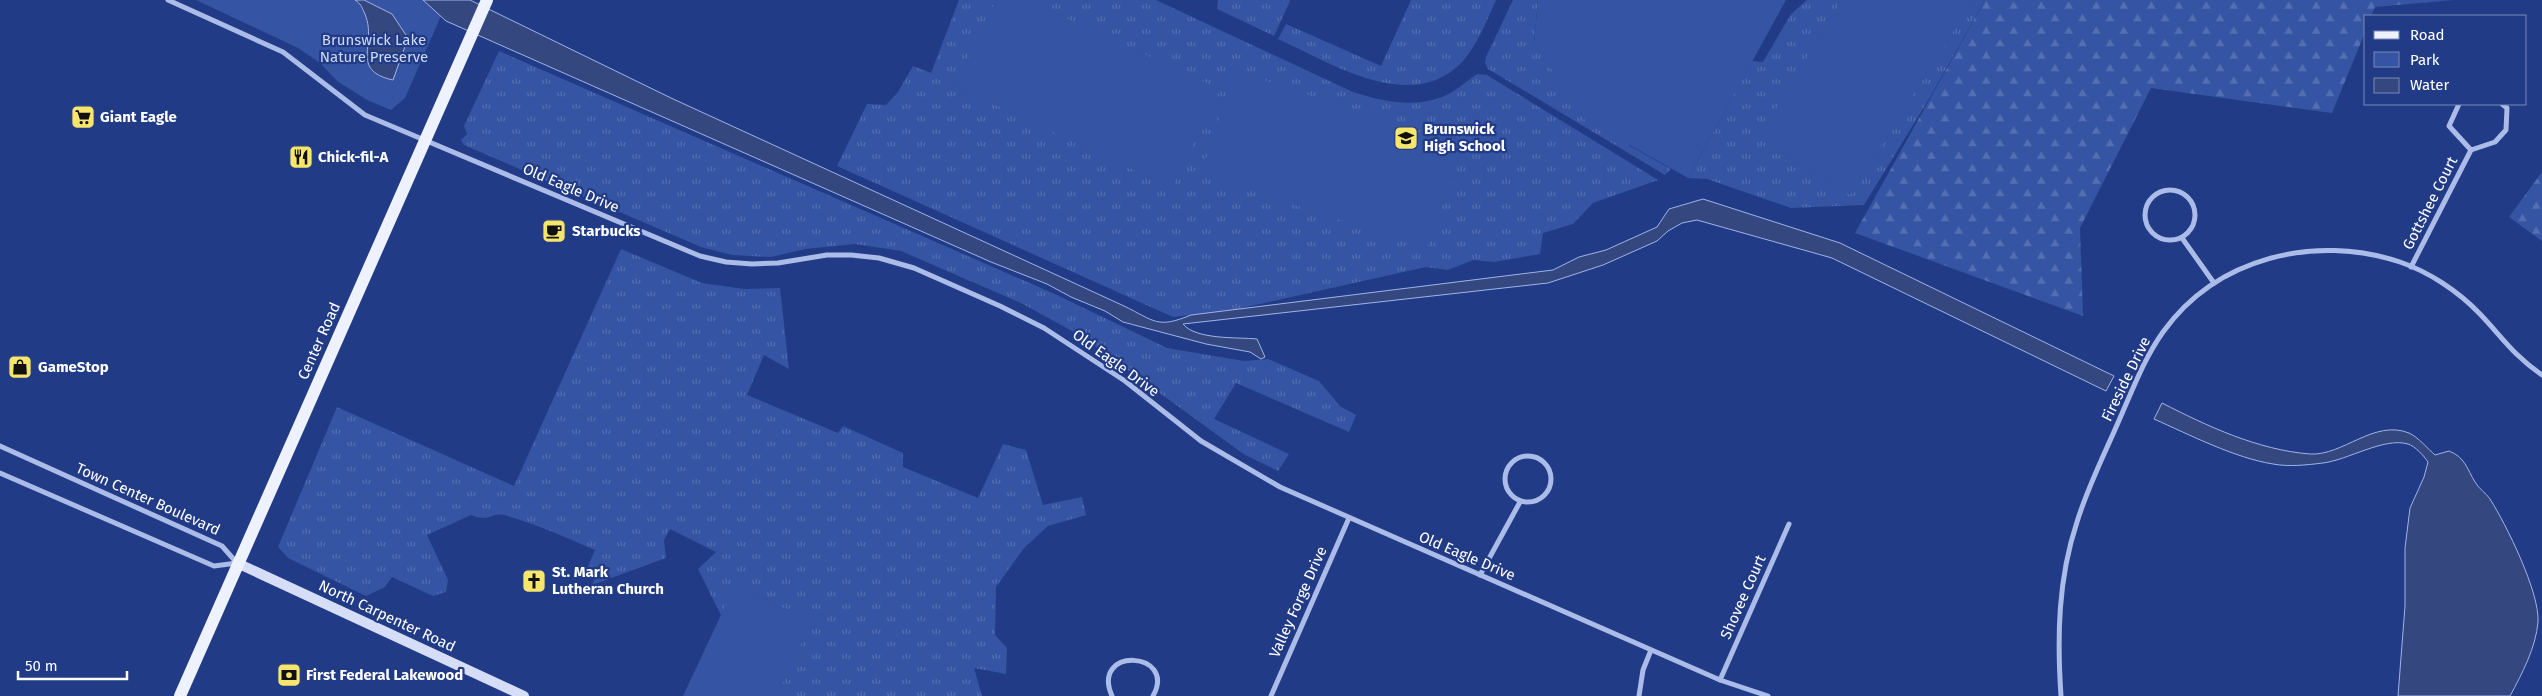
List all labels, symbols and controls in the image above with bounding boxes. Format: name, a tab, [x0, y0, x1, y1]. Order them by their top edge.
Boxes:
legend	[2364, 15, 2527, 105]
text: Road	[2410, 26, 2445, 44]
park label: Brunswick Lake Nature Preserve	[320, 31, 428, 66]
text: Park	[2410, 51, 2440, 69]
text: Water	[2410, 76, 2449, 94]
supermarket icon: Giant Eagle	[70, 104, 96, 130]
place label: Giant Eagle	[100, 108, 177, 126]
place label: Brunswick High School	[1424, 120, 1506, 155]
school or university icon: Brunswick High School	[1393, 125, 1419, 151]
restaurant icon: Chick-fil-A	[288, 144, 314, 170]
place label: Chick-fil-A	[318, 148, 389, 166]
street label: Gottshee Court	[2399, 153, 2461, 253]
street label: Old Eagle Drive	[520, 160, 622, 216]
cafe icon: Starbucks	[541, 218, 567, 244]
place label: Starbucks	[572, 222, 641, 240]
street label: Center Road	[294, 300, 344, 382]
street label: Old Eagle Drive	[1069, 325, 1163, 401]
street label: Fireside Drive	[2098, 334, 2154, 424]
shop icon: GameStop	[7, 354, 33, 380]
place label: GameStop	[38, 358, 109, 376]
street label: Town Center Boulevard	[73, 459, 223, 539]
street label: Old Eagle Drive	[1416, 528, 1518, 584]
street label: Valley Forge Drive	[1265, 544, 1331, 660]
street label: Shovee Court	[1716, 552, 1770, 642]
place label: St. Mark Lutheran Church	[552, 563, 664, 598]
church icon: St. Mark Lutheran Church	[521, 568, 547, 594]
street label: North Carpenter Road	[316, 576, 458, 656]
scale bar	[18, 648, 126, 680]
text: 50 m	[25, 657, 58, 675]
bank icon: First Federal Lakewood	[276, 662, 302, 688]
place label: First Federal Lakewood	[306, 666, 463, 684]

